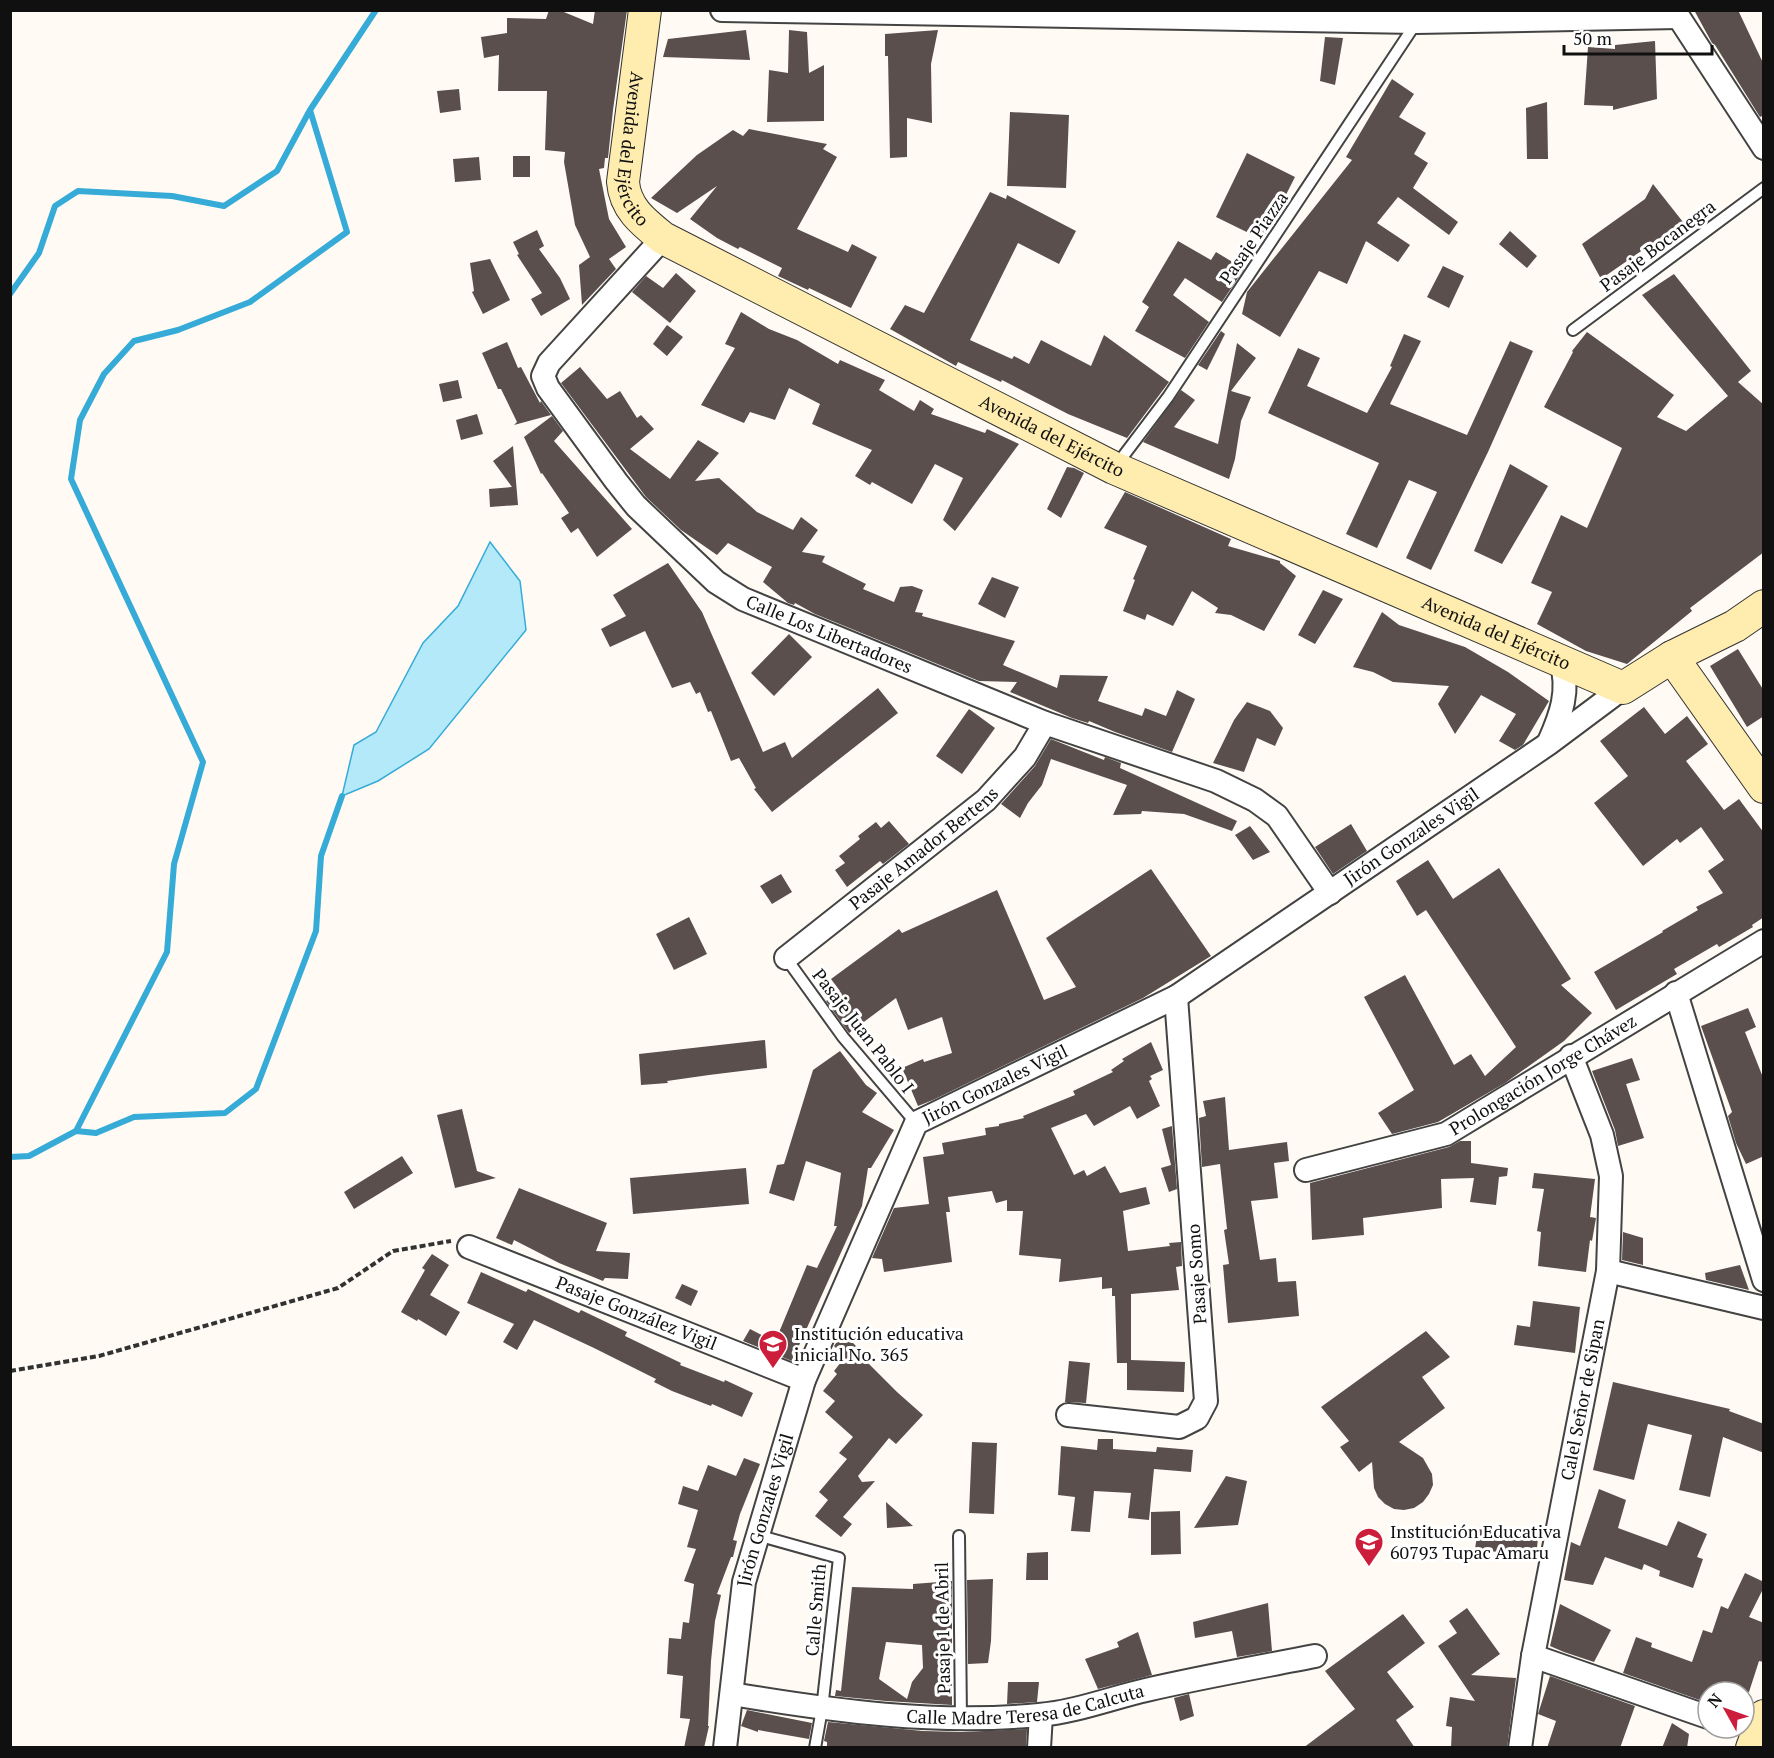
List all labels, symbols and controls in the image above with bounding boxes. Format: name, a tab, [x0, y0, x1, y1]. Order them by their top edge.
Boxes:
scale bar	[1564, 18, 1712, 56]
text: 50 m	[1573, 26, 1613, 50]
street label: Avenida del Ejército	[612, 70, 655, 231]
street label: Pasaje Piazza	[1213, 186, 1293, 288]
street label: Pasaje Bocanegra	[1595, 194, 1720, 297]
street label: Avenida del Ejército	[976, 389, 1128, 482]
street label: Calle Los Libertadores	[743, 589, 916, 678]
street label: Avenida del Ejército	[1419, 590, 1574, 675]
street label: Pasaje Amador Bertens	[844, 781, 1003, 915]
street label: Jirón Gonzales Vigil	[1339, 781, 1483, 890]
street label: Pasaje Juan Pablo I	[808, 963, 920, 1098]
street label: Prolongación Jorge Chávez	[1444, 1008, 1641, 1140]
street label: Jirón Gonzales Vigil	[918, 1038, 1071, 1129]
street label: Pasaje Somo	[1181, 1223, 1211, 1325]
street label: Pasaje González Vigil	[553, 1270, 721, 1355]
street label: Calel Señor de Sipan	[1554, 1316, 1609, 1482]
place label: Institución educativa inicial No. 365	[794, 1321, 964, 1366]
school or university icon: Institución educativa inicial No. 365	[757, 1328, 789, 1370]
street label: Jirón Gonzales Vigil	[731, 1430, 798, 1588]
place label: Institución Educativa 60793 Tupac Amaru	[1390, 1519, 1561, 1564]
school or university icon: Institución Educativa 60793 Tupac Amaru	[1353, 1526, 1385, 1568]
street label: Calle Smith	[799, 1562, 831, 1657]
street label: Pasaje 1 de Abril	[929, 1562, 955, 1694]
street label: Calle Madre Teresa de Calcuta	[906, 1678, 1146, 1729]
north arrow	[1696, 1680, 1756, 1740]
text: N	[1702, 1689, 1727, 1712]

